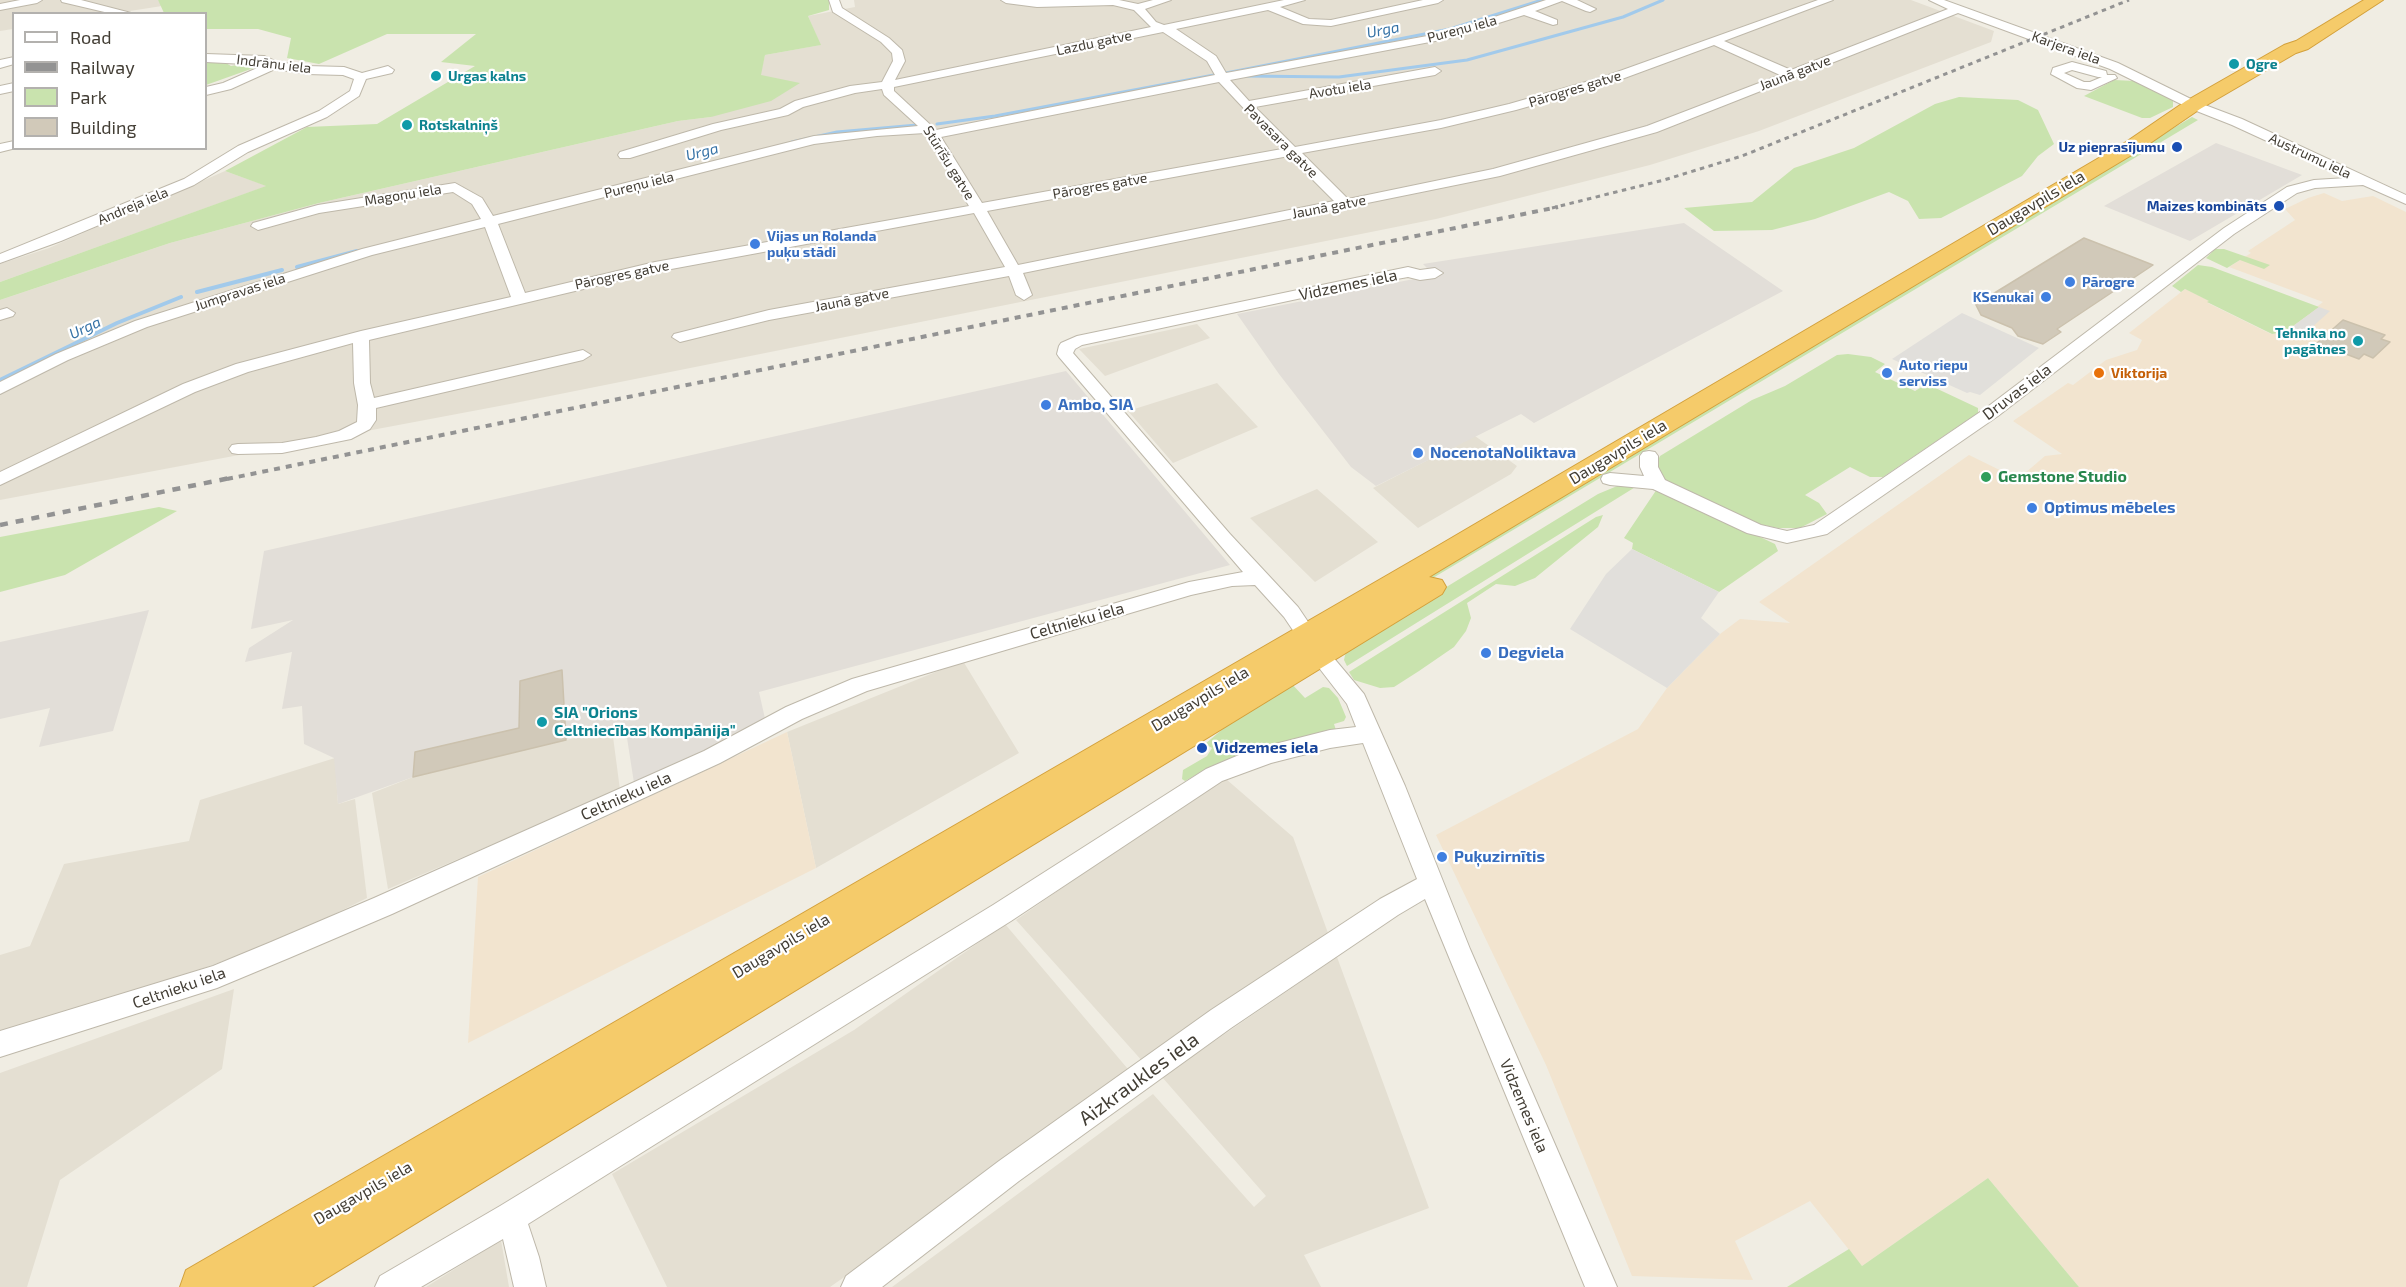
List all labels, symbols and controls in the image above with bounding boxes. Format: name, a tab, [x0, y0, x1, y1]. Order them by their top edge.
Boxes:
legend	[12, 12, 207, 150]
street label: Pureņu iela	[1425, 12, 1499, 46]
water label: Urga	[1365, 18, 1401, 42]
text: Road	[70, 26, 111, 48]
street label: Lazdu gatve	[1055, 27, 1133, 59]
street label: Karjera iela	[2029, 28, 2103, 68]
street label: Indrānu iela	[236, 51, 312, 77]
street label: Jaunā gatve	[1757, 52, 1833, 94]
text: Railway	[70, 56, 135, 78]
place label: Ogre	[2246, 56, 2278, 72]
marker: Ogre	[2227, 57, 2241, 71]
street label: Pārogres gatve	[1527, 67, 1623, 111]
place label: Urgas kalns	[448, 68, 526, 84]
marker: Urgas kalns	[429, 69, 443, 83]
street label: Avotu iela	[1308, 76, 1372, 102]
text: Park	[70, 86, 107, 108]
street label: Pavasara gatve	[1240, 100, 1322, 182]
text: Building	[70, 116, 137, 138]
place label: Rotskalniņš	[419, 117, 498, 133]
marker: Rotskalniņš	[400, 118, 414, 132]
street label: Stūrīšu gatve	[920, 123, 978, 203]
street label: Austrumu iela	[2266, 130, 2354, 182]
water label: Urga	[684, 139, 720, 165]
place label: Uz pieprasījumu	[2058, 139, 2165, 155]
marker: Uz pieprasījumu	[2170, 140, 2184, 154]
street label: Daugavpils iela	[1984, 166, 2088, 240]
street label: Pureņu iela	[602, 168, 676, 202]
street label: Pārogres gatve	[1051, 169, 1149, 203]
street label: Magoņu iela	[363, 181, 443, 209]
street label: Andreja iela	[95, 184, 171, 228]
street label: Jaunā gatve	[1291, 192, 1367, 222]
place label: Maizes kombināts	[2147, 198, 2267, 214]
marker: Maizes kombināts	[2272, 199, 2286, 213]
place label: Vijas un Rolanda puķu stādi	[767, 228, 876, 260]
marker: Vijas un Rolanda puķu stādi	[748, 237, 762, 251]
street label: Pārogres gatve	[573, 257, 671, 293]
street label: Vidzemes iela	[1297, 265, 1399, 305]
street label: Jumpravas iela	[192, 269, 288, 315]
place label: Pārogre	[2082, 274, 2135, 290]
marker: Pārogre	[2063, 275, 2077, 289]
street label: Jaunā gatve	[814, 285, 890, 315]
place label: KSenukai	[1973, 289, 2034, 305]
marker: KSenukai	[2039, 290, 2053, 304]
water label: Urga	[66, 313, 104, 343]
place label: Tehnika no pagātnes	[2275, 325, 2346, 358]
marker: Tehnika no pagātnes	[2351, 334, 2365, 348]
place label: Auto riepu serviss	[1899, 357, 1968, 390]
street label: Druvas iela	[1979, 360, 2055, 424]
place label: Viktorija	[2111, 365, 2167, 381]
marker: Auto riepu serviss	[1880, 366, 1894, 380]
marker: Viktorija	[2092, 366, 2106, 380]
place label: Ambo, SIA	[1058, 395, 1133, 415]
marker: Ambo, SIA	[1039, 398, 1053, 412]
street label: Daugavpils iela	[1566, 415, 1670, 489]
place label: NocenotaNoliktava	[1430, 443, 1576, 463]
marker: NocenotaNoliktava	[1411, 446, 1425, 460]
place label: Gemstone Studio	[1998, 467, 2127, 487]
marker: Gemstone Studio	[1979, 470, 1993, 484]
place label: Optimus mēbeles	[2044, 498, 2176, 518]
marker: Optimus mēbeles	[2025, 501, 2039, 515]
street label: Celtnieku iela	[1028, 598, 1126, 644]
place label: Degviela	[1498, 643, 1564, 663]
marker: Degviela	[1479, 646, 1493, 660]
street label: Daugavpils iela	[1148, 662, 1252, 736]
place label: SIA "Orions Celtniecības Kompānija"	[554, 703, 736, 741]
marker: SIA "Orions Celtniecības Kompānija"	[535, 715, 549, 729]
place label: Vidzemes iela	[1214, 738, 1318, 758]
marker: Vidzemes iela	[1195, 741, 1209, 755]
street label: Celtnieku iela	[578, 767, 674, 825]
place label: Puķuzirnītis	[1454, 847, 1545, 867]
marker: Puķuzirnītis	[1435, 850, 1449, 864]
street label: Daugavpils iela	[729, 909, 833, 983]
street label: Celtnieku iela	[130, 963, 228, 1013]
street label: Aizkraukles iela	[1074, 1027, 1204, 1131]
street label: Vidzemes iela	[1496, 1056, 1552, 1156]
street label: Daugavpils iela	[310, 1157, 416, 1229]

